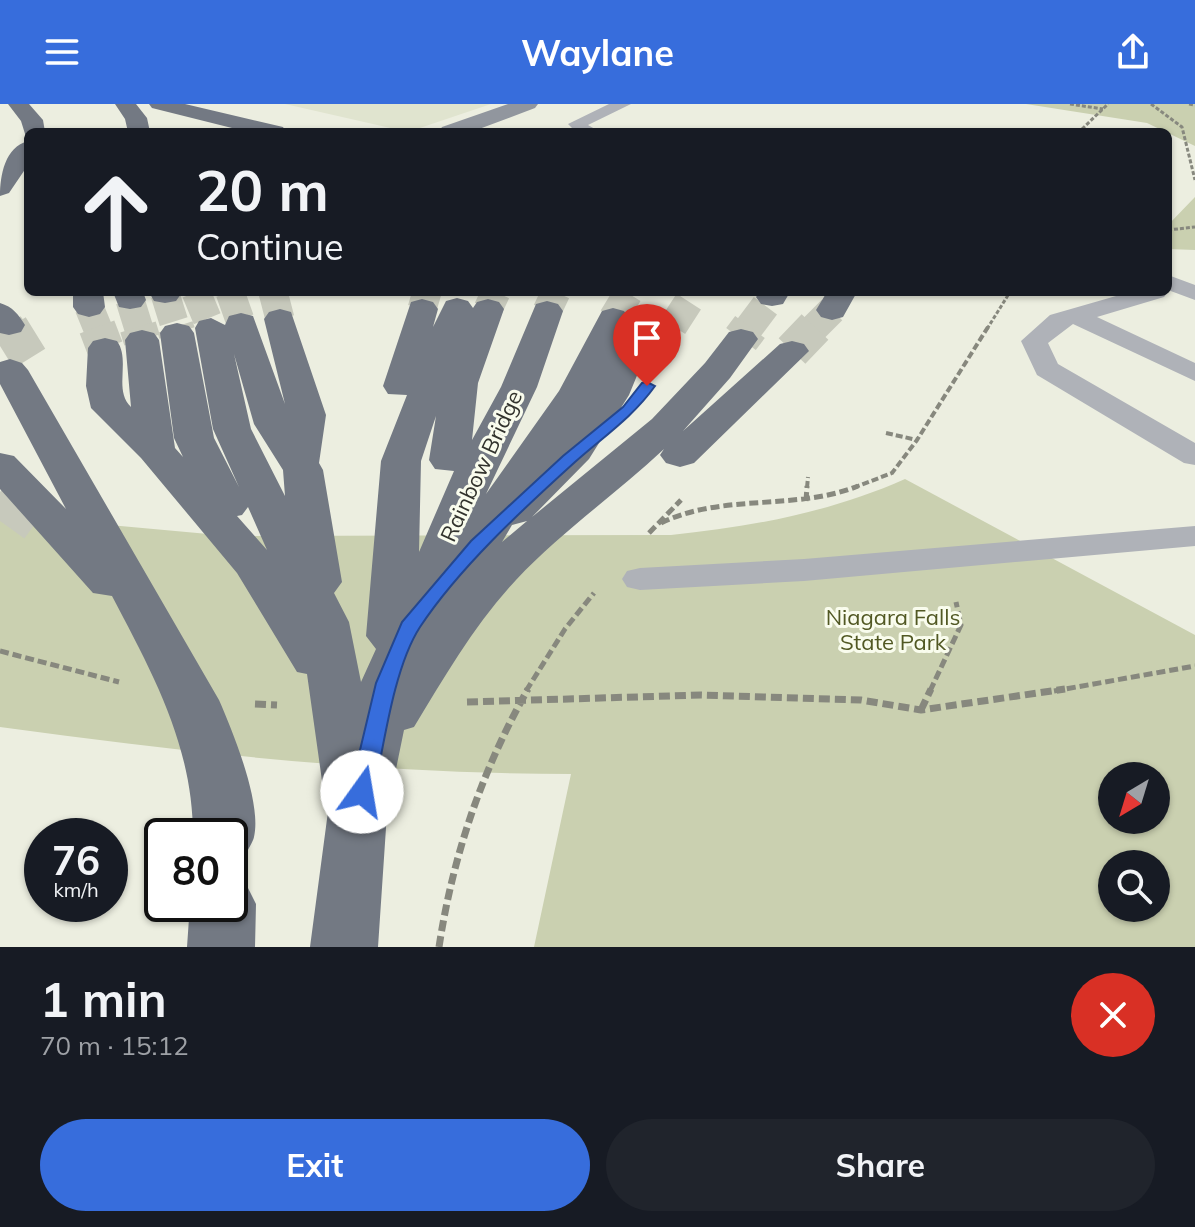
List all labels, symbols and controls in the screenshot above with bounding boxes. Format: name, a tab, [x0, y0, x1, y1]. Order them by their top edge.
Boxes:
icon: menu	[40, 30, 84, 74]
text: Waylane	[521, 30, 674, 75]
icon: share	[1111, 30, 1155, 74]
text: 20 m	[196, 155, 329, 225]
icon: ahead	[64, 160, 168, 264]
text: Continue	[196, 224, 344, 269]
pin	[613, 304, 681, 386]
icon: arrive	[625, 316, 669, 360]
street label: Rainbow Bridge	[434, 386, 528, 546]
park label: Niagara Falls State Park	[826, 603, 960, 656]
position arrow	[320, 750, 404, 834]
north arrow	[1098, 762, 1170, 834]
map controls	[1098, 762, 1170, 922]
speed limit sign: 80	[144, 818, 248, 922]
text: 76	[52, 835, 100, 885]
button: search	[1098, 850, 1170, 922]
text: km/h	[53, 877, 99, 902]
text: 1 min	[40, 969, 167, 1029]
button: close	[1071, 973, 1155, 1057]
text: 70 m · 15:12	[40, 1029, 189, 1062]
button: Exit	[40, 1119, 590, 1211]
button: Share	[606, 1119, 1155, 1211]

